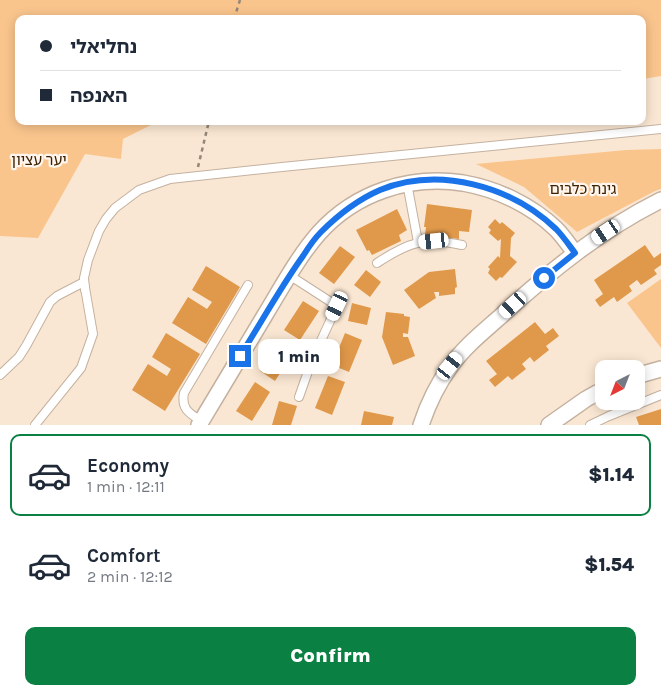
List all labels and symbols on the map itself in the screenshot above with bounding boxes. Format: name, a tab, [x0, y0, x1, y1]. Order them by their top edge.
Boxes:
park label: יער עציון	[11, 151, 67, 169]
park label: גינת כלבים	[550, 180, 617, 198]
car	[589, 217, 622, 247]
car	[418, 232, 449, 250]
route start	[533, 267, 555, 289]
car	[323, 289, 350, 323]
car	[496, 289, 529, 321]
callout: 1 min	[258, 338, 340, 374]
route end	[229, 345, 251, 367]
car	[434, 350, 465, 382]
north arrow	[595, 360, 645, 410]

